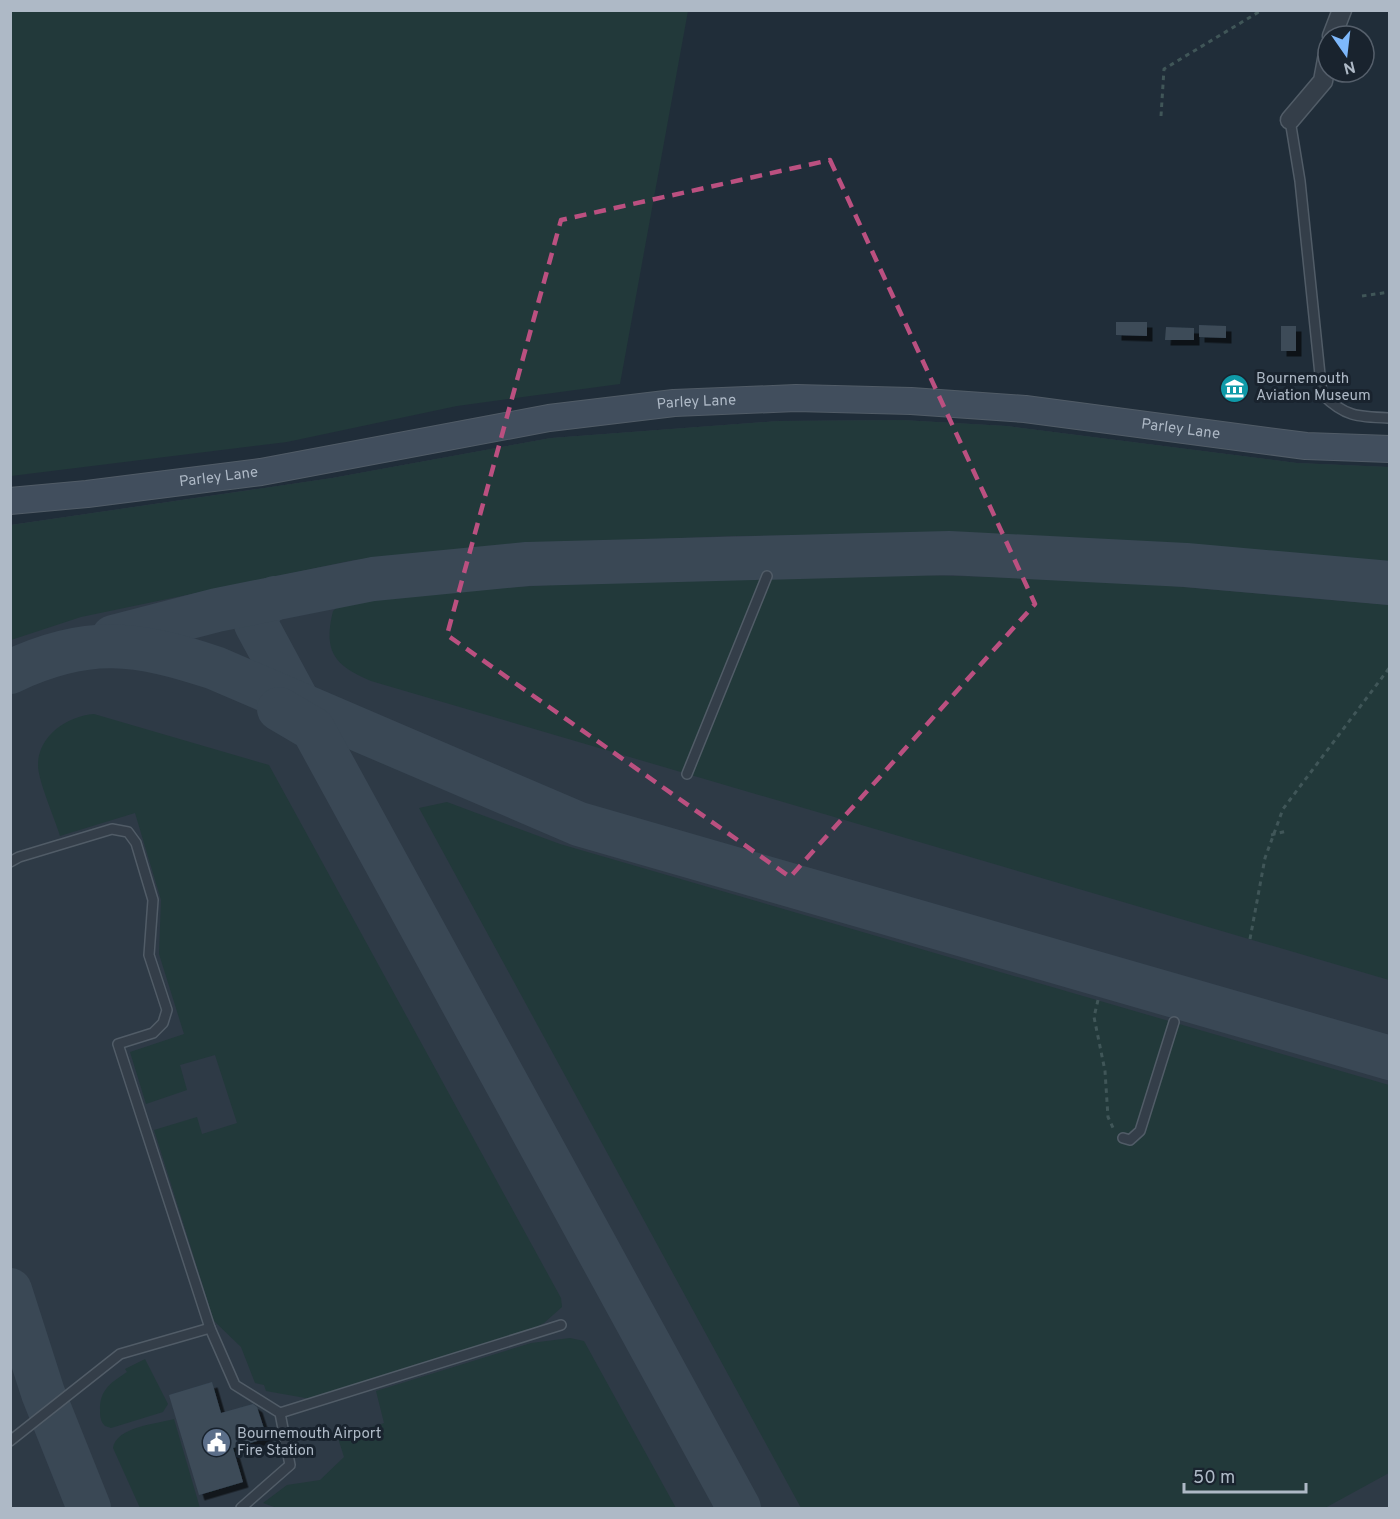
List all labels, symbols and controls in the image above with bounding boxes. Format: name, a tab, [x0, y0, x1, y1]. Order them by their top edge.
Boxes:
north arrow	[1316, 24, 1376, 84]
text: N	[1341, 56, 1357, 78]
place label: Bournemouth Aviation Museum	[1256, 370, 1371, 406]
museum icon: Bournemouth Aviation Museum	[1219, 372, 1251, 404]
street label: Parley Lane	[656, 391, 736, 414]
street label: Parley Lane	[1140, 415, 1221, 444]
street label: Parley Lane	[178, 463, 259, 492]
place label: Bournemouth Airport Fire Station	[237, 1425, 382, 1461]
public building icon: Bournemouth Airport Fire Station	[200, 1427, 232, 1459]
scale bar	[1184, 1456, 1306, 1494]
text: 50 m	[1193, 1467, 1235, 1490]

